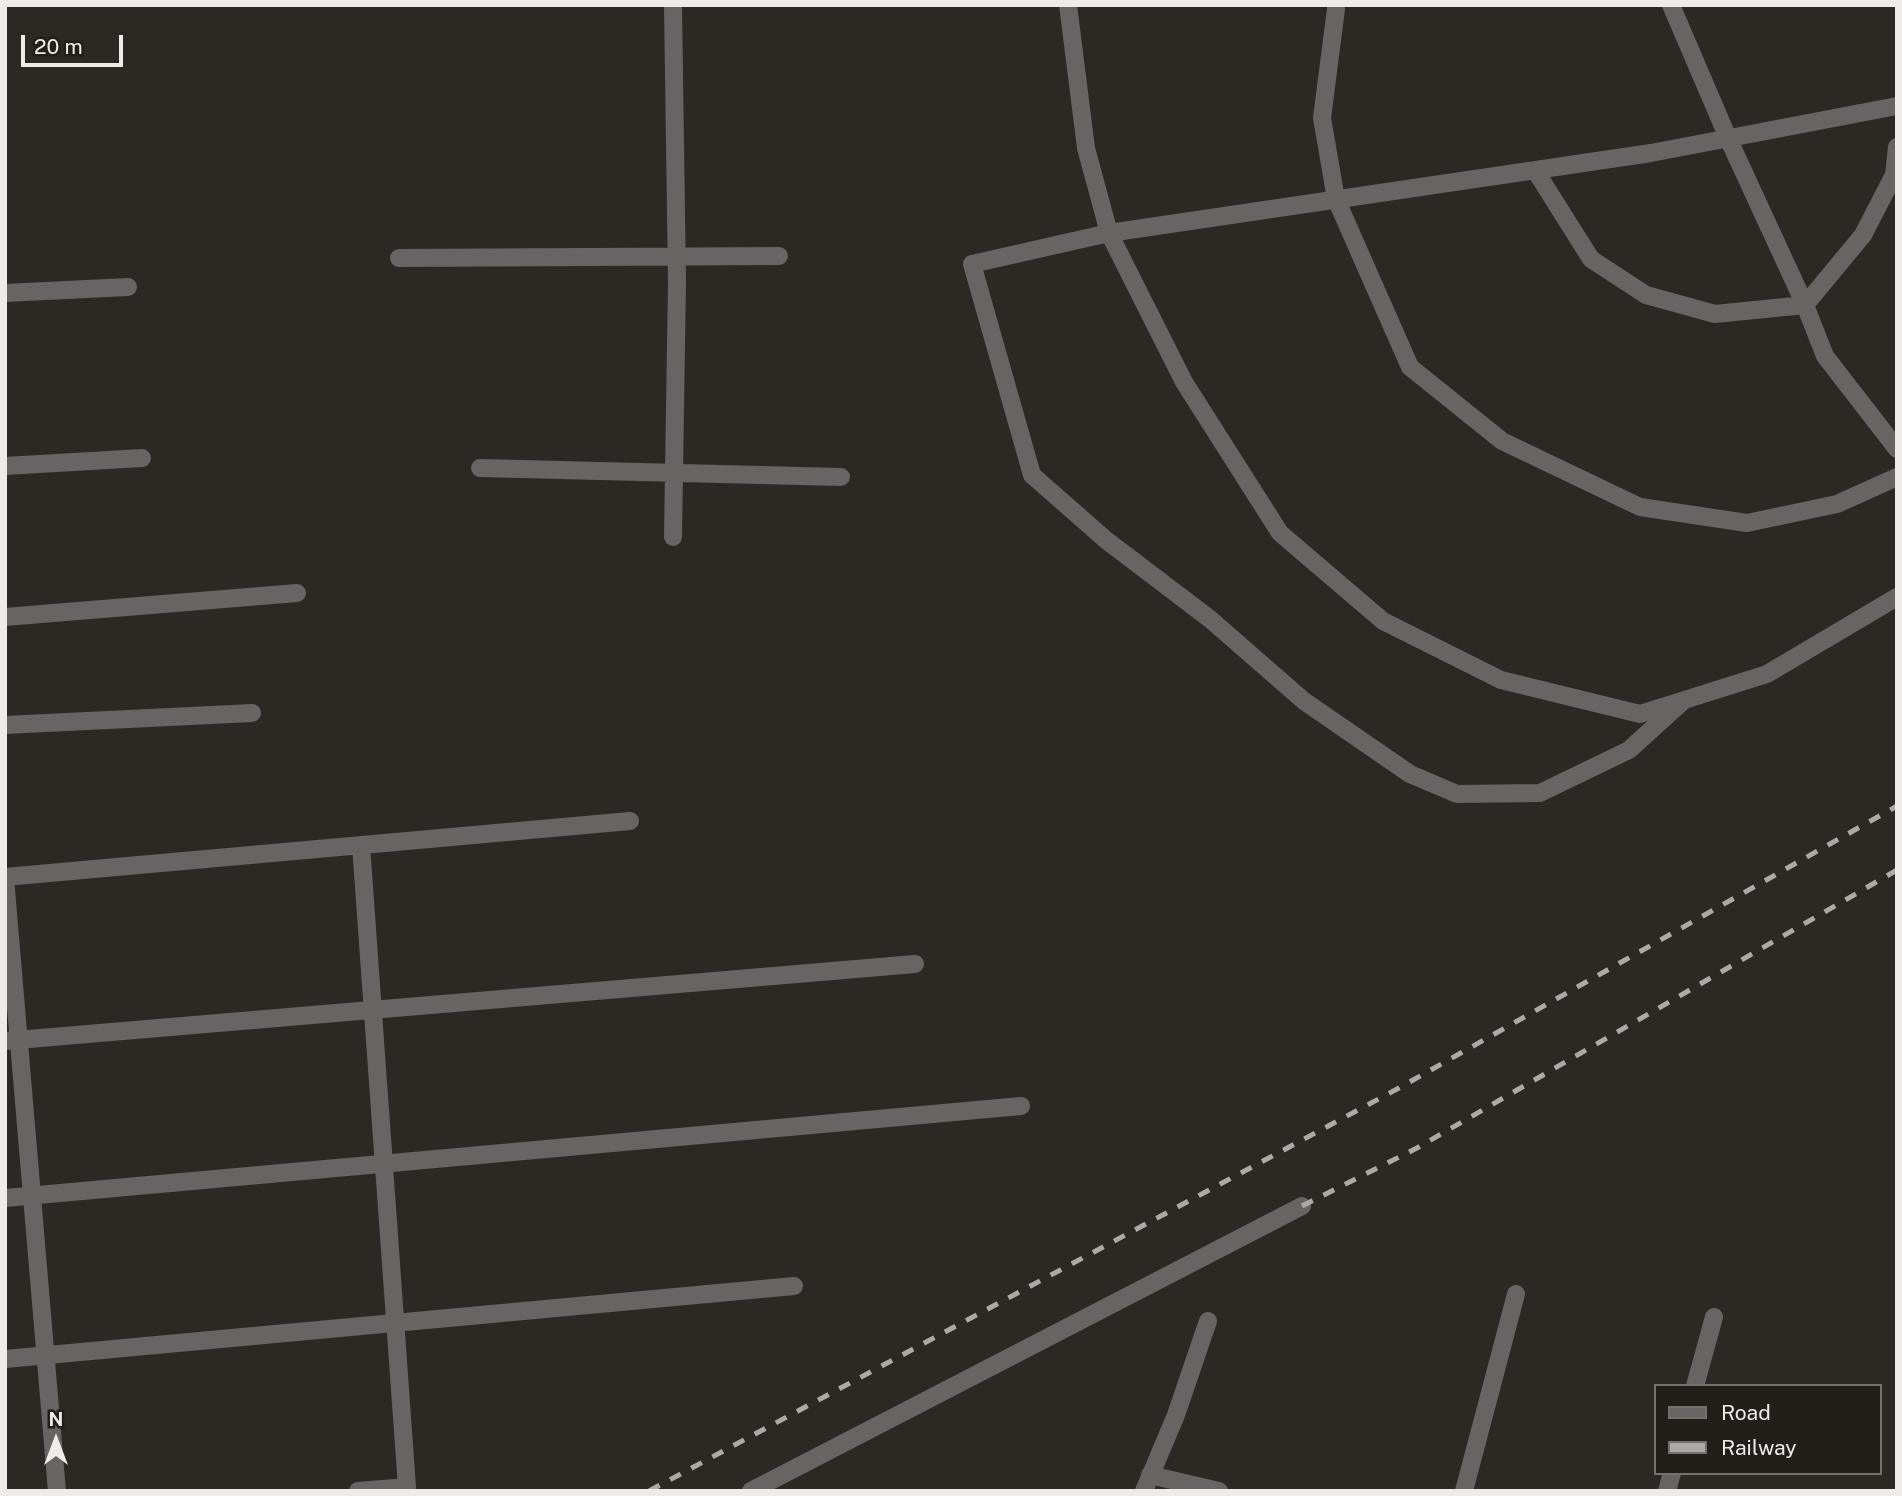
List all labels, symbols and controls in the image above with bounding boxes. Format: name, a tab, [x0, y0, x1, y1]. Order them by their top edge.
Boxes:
scale bar	[24, 21, 126, 65]
text: 20 m	[34, 34, 83, 59]
legend	[1654, 1384, 1881, 1475]
text: Road	[1721, 1400, 1771, 1425]
north arrow	[21, 1405, 91, 1475]
text: N	[49, 1408, 63, 1430]
text: Railway	[1721, 1435, 1797, 1460]

